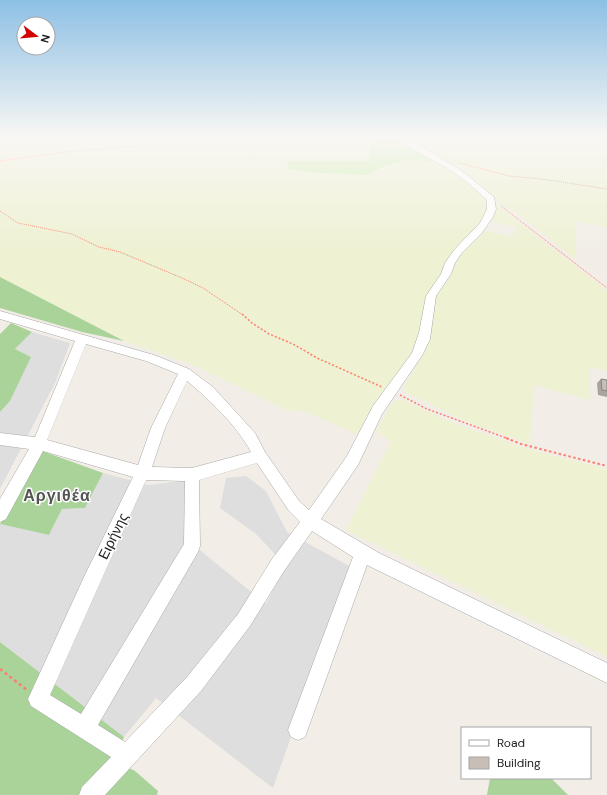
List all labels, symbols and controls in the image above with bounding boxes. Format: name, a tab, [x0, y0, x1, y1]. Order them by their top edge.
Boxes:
north arrow	[16, 16, 56, 56]
text: N	[38, 33, 53, 45]
district label: Αργιθέα	[23, 485, 91, 506]
street label: Ειρήνης	[94, 509, 132, 562]
legend	[461, 727, 591, 779]
text: Road	[497, 735, 525, 751]
text: Building	[497, 755, 541, 771]

